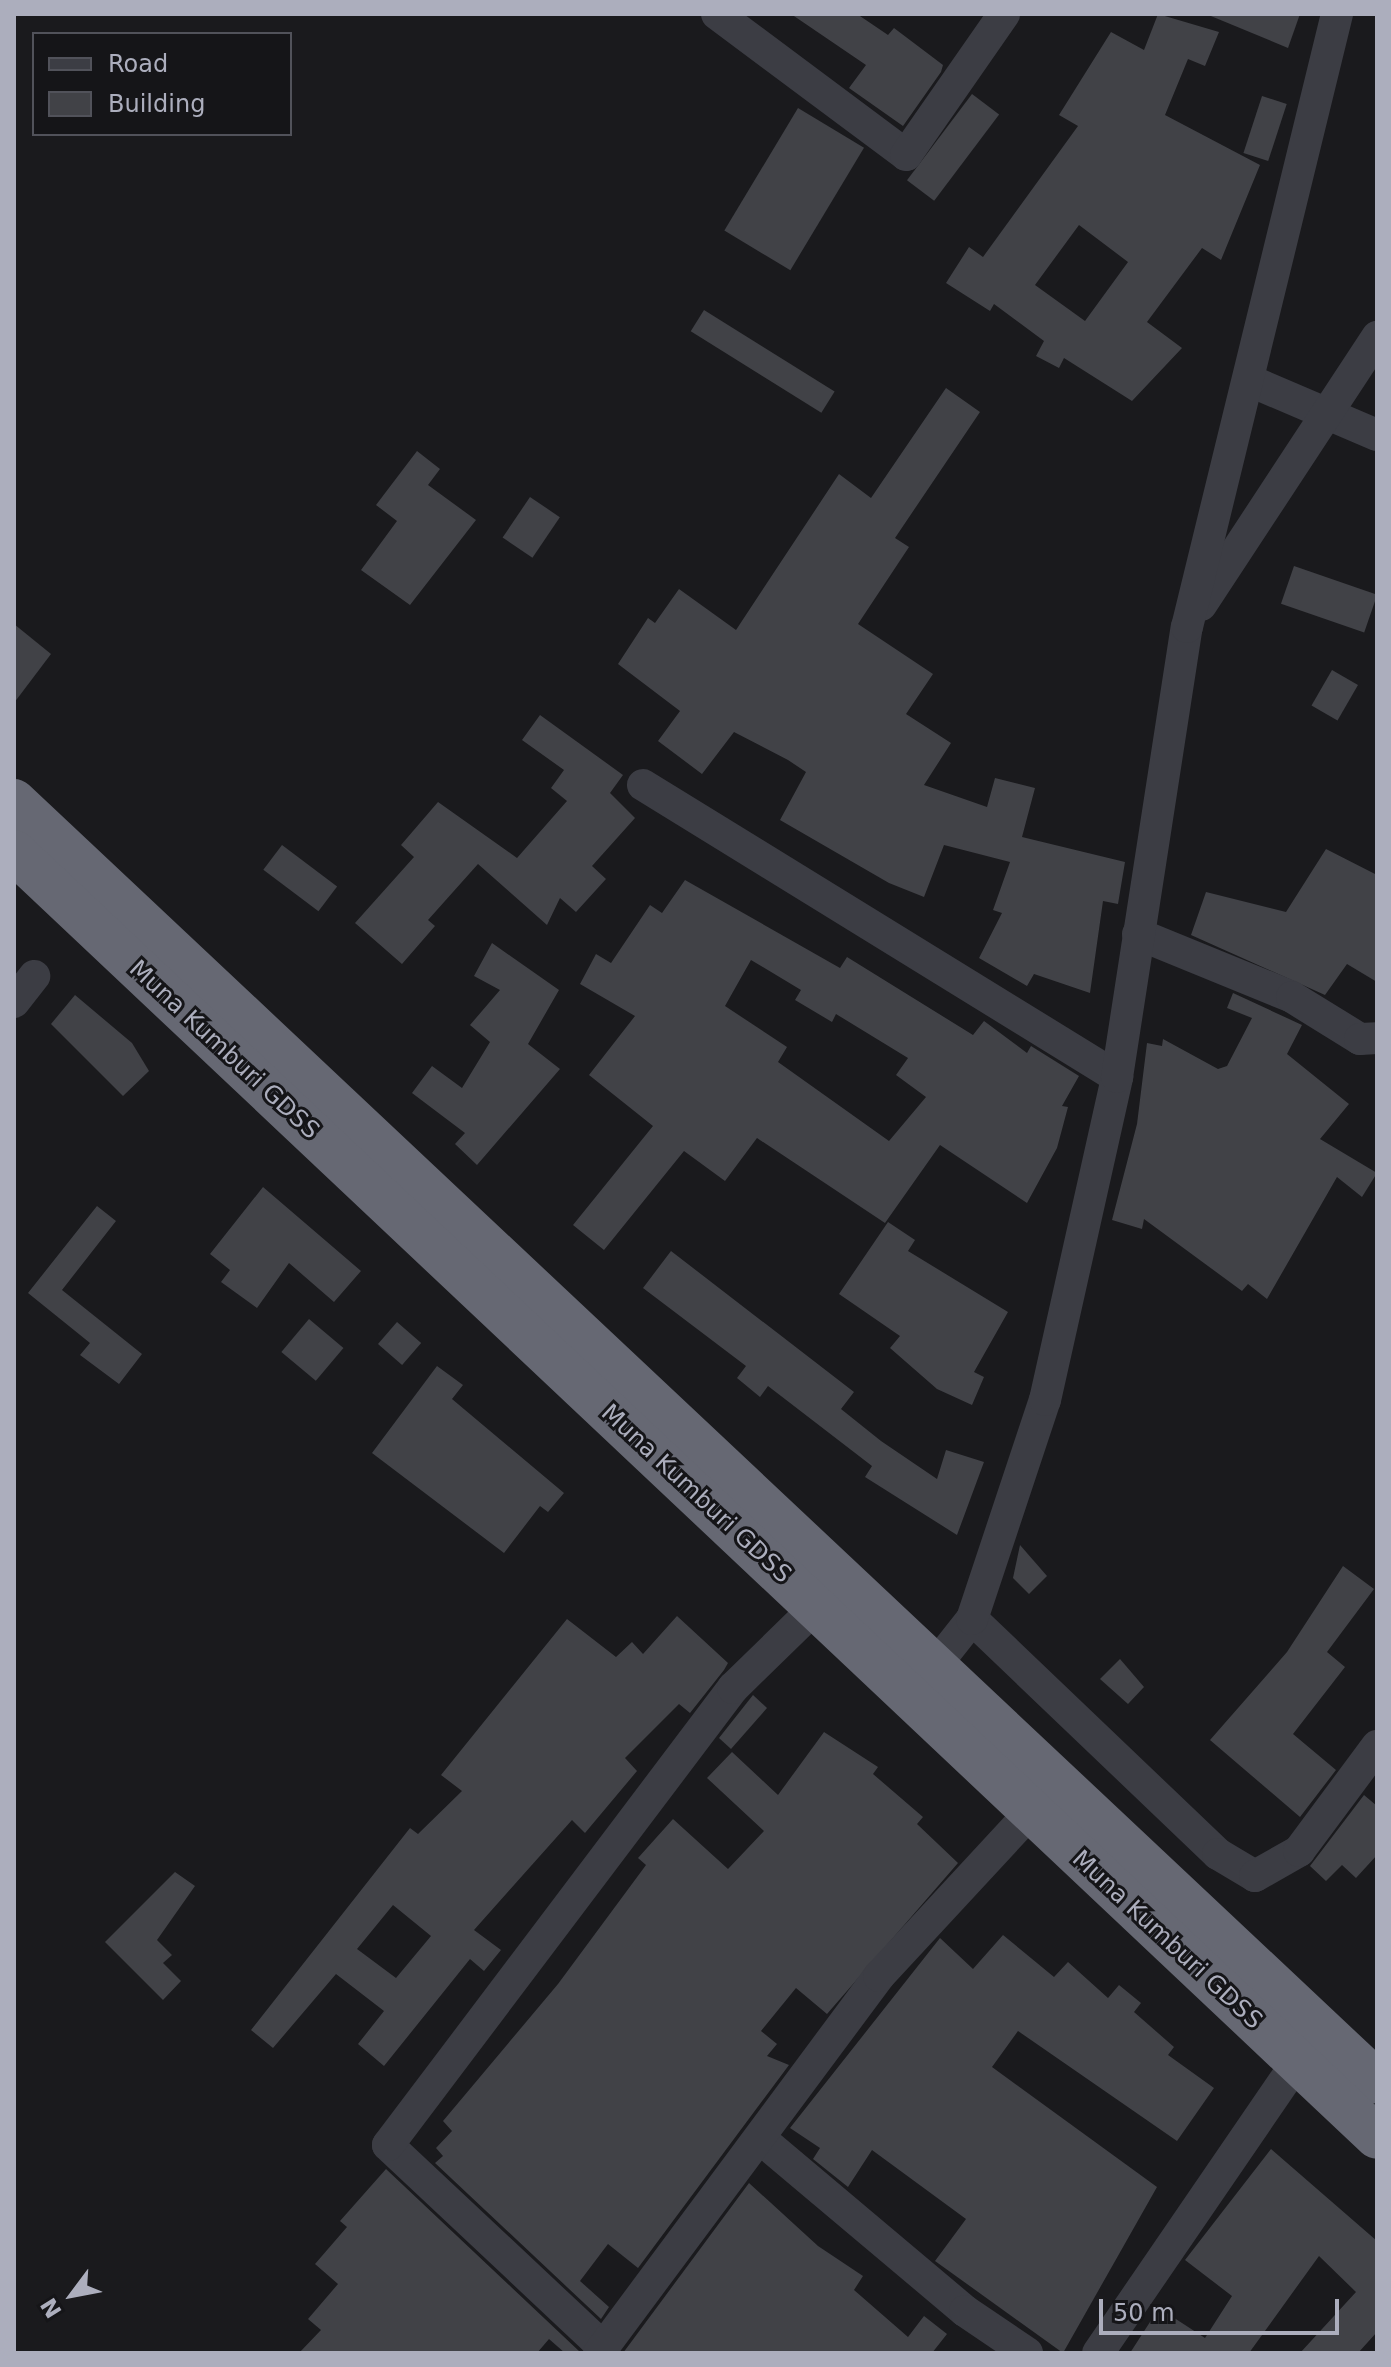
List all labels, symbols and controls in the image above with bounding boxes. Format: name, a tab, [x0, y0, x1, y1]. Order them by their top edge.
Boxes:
legend	[32, 32, 292, 136]
text: Road	[108, 50, 168, 78]
text: Building	[108, 90, 205, 118]
street label: Muna Kumburi GDSS	[123, 955, 325, 1145]
street label: Muna Kumburi GDSS	[595, 1399, 797, 1589]
street label: Muna Kumburi GDSS	[1066, 1845, 1268, 2035]
north arrow	[32, 2255, 112, 2335]
scale bar	[1103, 2283, 1343, 2333]
text: N	[36, 2294, 67, 2322]
text: 50 m	[1113, 2299, 1175, 2327]

